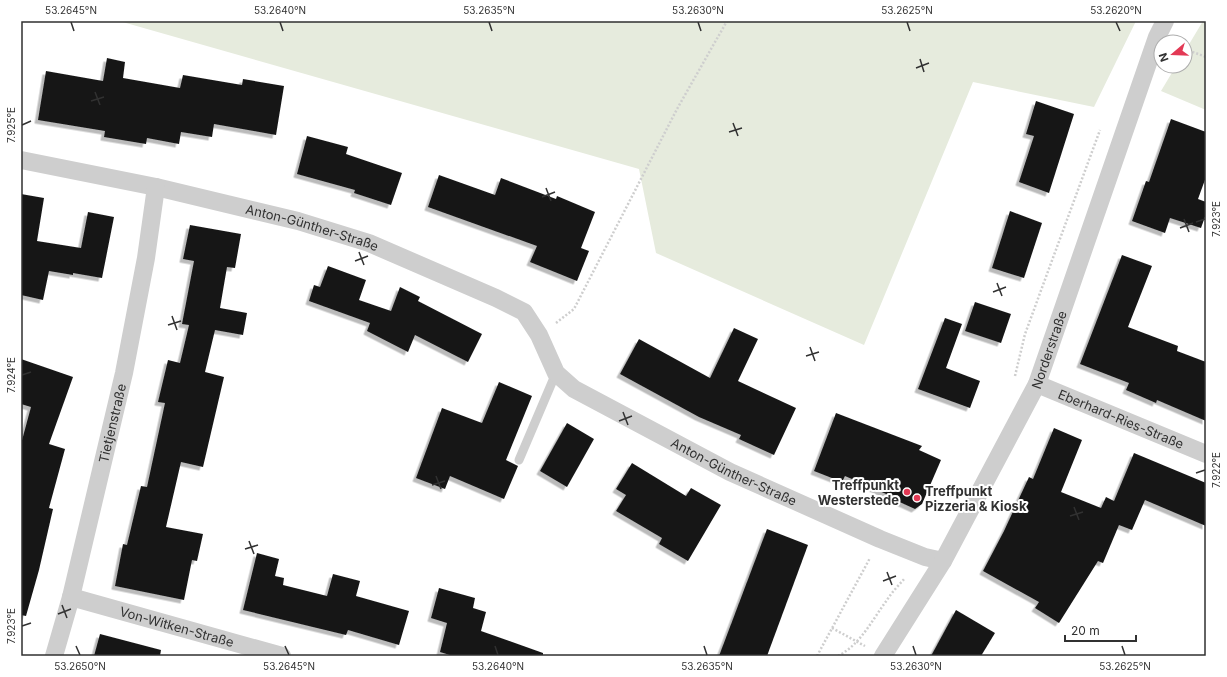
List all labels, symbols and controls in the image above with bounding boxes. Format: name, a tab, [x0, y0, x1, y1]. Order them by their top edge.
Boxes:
text: 53.2645°N	[45, 4, 97, 16]
text: 53.2640°N	[254, 4, 306, 16]
text: 53.2635°N	[463, 4, 515, 16]
text: 53.2630°N	[672, 4, 724, 16]
text: 53.2625°N	[881, 4, 933, 16]
text: 53.2620°N	[1090, 4, 1142, 16]
north arrow	[1153, 34, 1193, 74]
text: N	[1156, 51, 1172, 64]
text: 7.925°E	[5, 107, 17, 143]
street label: Anton-Günther-Straße	[244, 201, 381, 254]
text: 7.923°E	[1210, 201, 1222, 237]
street label: Norderstraße	[1028, 309, 1070, 391]
text: 7.924°E	[5, 357, 17, 393]
street label: Tietjenstraße	[95, 382, 129, 464]
street label: Eberhard-Ries-Straße	[1056, 386, 1186, 452]
street label: Anton-Günther-Straße	[668, 434, 799, 509]
text: 7.922°E	[1210, 452, 1222, 488]
place label: Treffpunkt Westerstede	[818, 477, 899, 508]
place label: Treffpunkt Pizzeria & Kiosk	[925, 483, 1027, 514]
marker: Treffpunkt Westerstede	[902, 487, 912, 497]
marker: Treffpunkt Pizzeria & Kiosk	[912, 493, 922, 503]
street label: Von-Witken-Straße	[118, 603, 236, 650]
text: 7.923°E	[5, 608, 17, 644]
scale bar	[1065, 617, 1136, 643]
text: 20 m	[1071, 623, 1100, 638]
text: 53.2650°N	[54, 660, 106, 672]
text: 53.2645°N	[263, 660, 315, 672]
text: 53.2640°N	[472, 660, 524, 672]
text: 53.2635°N	[681, 660, 733, 672]
text: 53.2630°N	[890, 660, 942, 672]
text: 53.2625°N	[1099, 660, 1151, 672]

